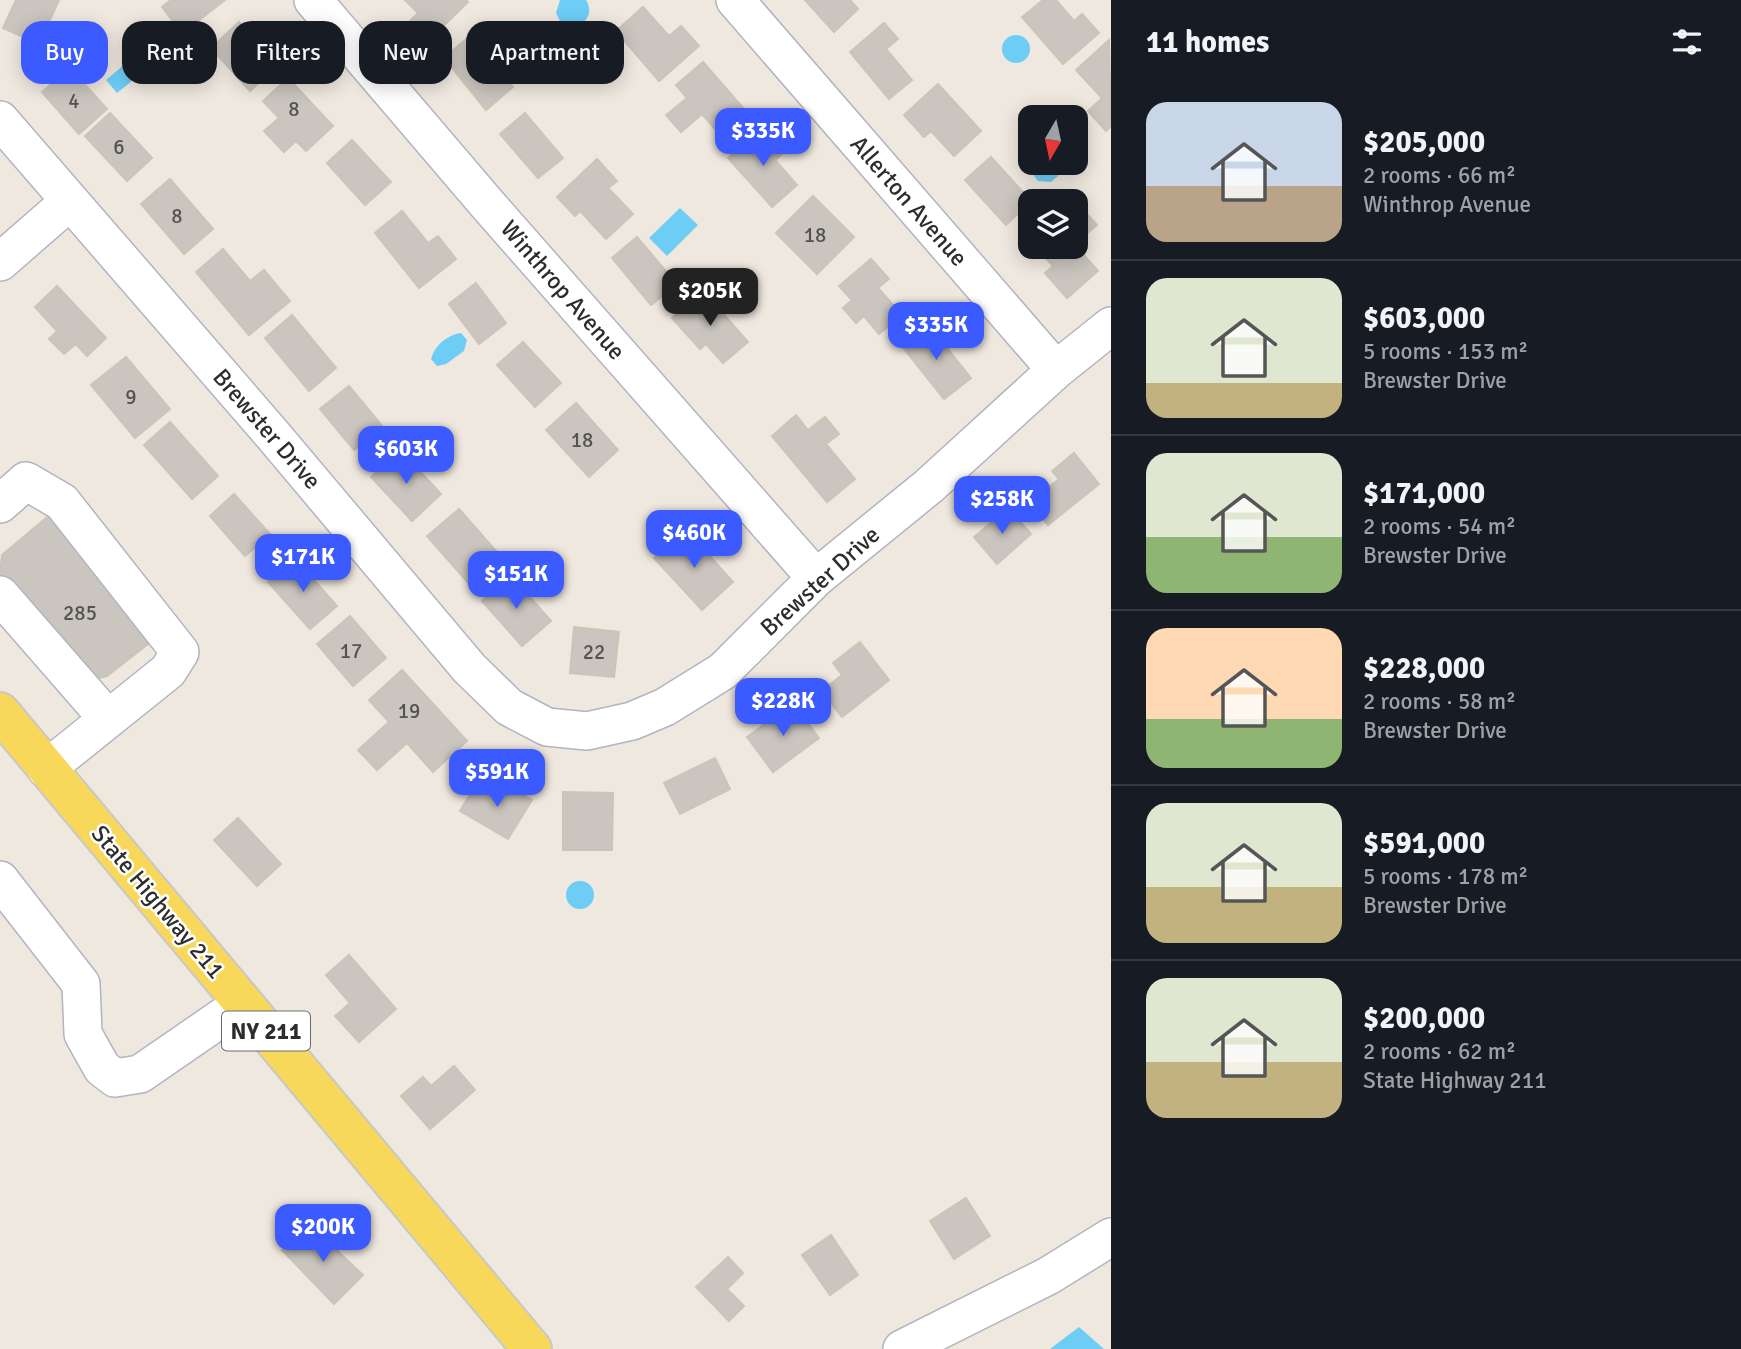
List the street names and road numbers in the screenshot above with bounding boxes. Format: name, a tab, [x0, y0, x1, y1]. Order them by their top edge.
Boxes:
street label: Allerton Avenue	[844, 129, 974, 273]
street label: Winthrop Avenue	[494, 214, 632, 366]
street label: Brewster Drive	[206, 363, 328, 495]
street label: Brewster Drive	[754, 520, 886, 642]
street label: State Highway 211	[85, 819, 231, 985]
road number: NY 211	[222, 1012, 310, 1050]

